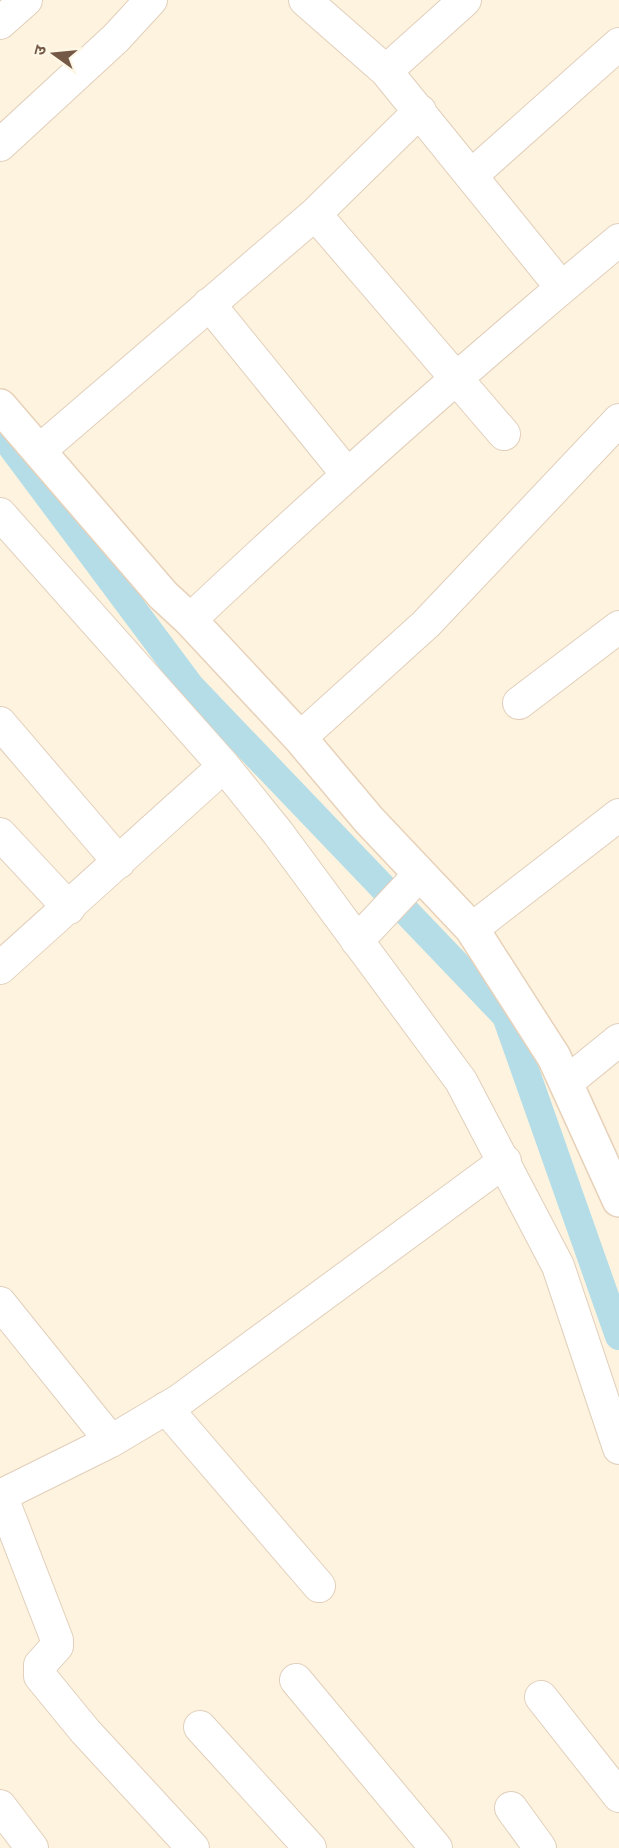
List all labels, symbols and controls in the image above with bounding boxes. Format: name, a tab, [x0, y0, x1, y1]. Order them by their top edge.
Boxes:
north arrow	[24, 24, 84, 84]
text: उ	[30, 43, 51, 57]

